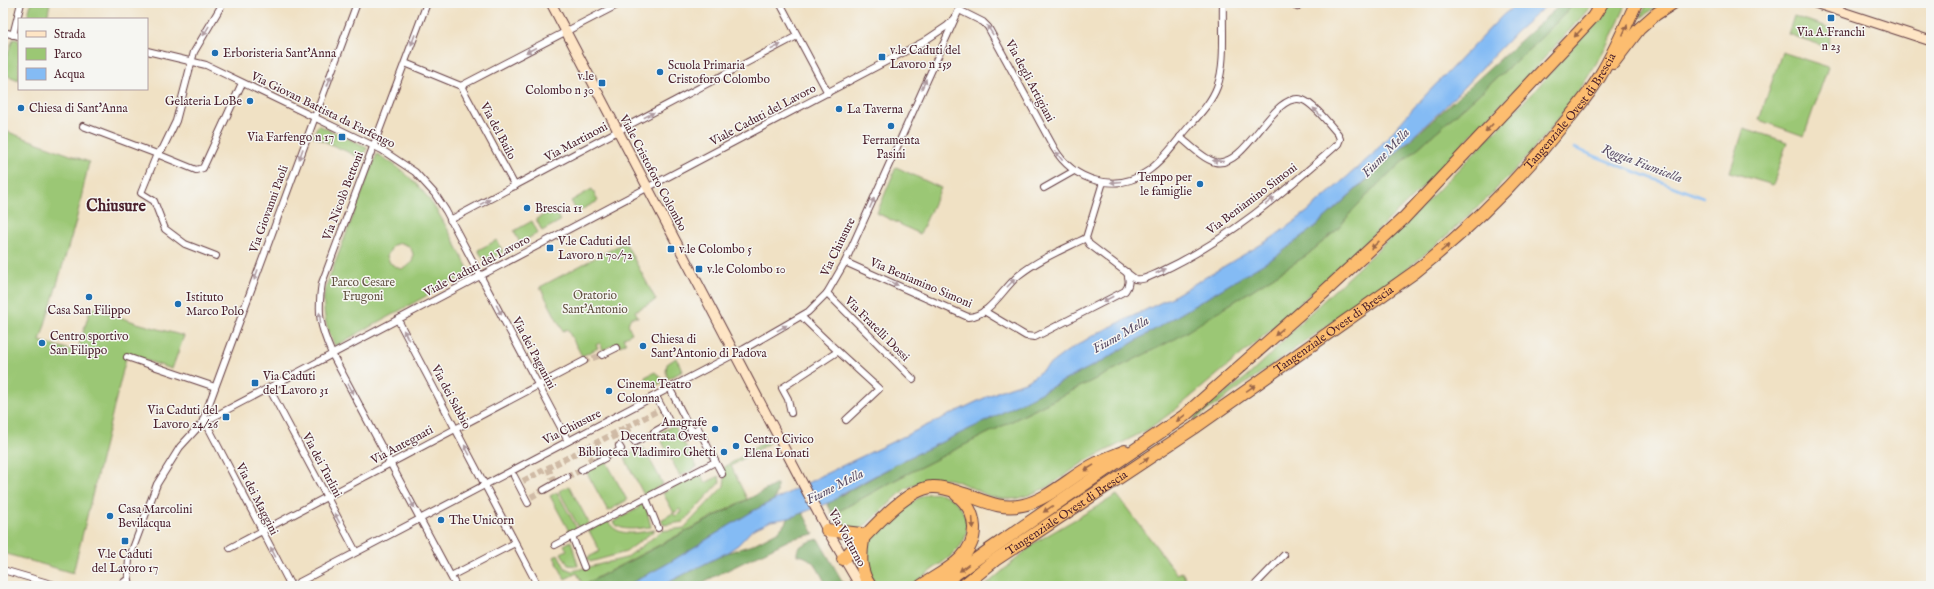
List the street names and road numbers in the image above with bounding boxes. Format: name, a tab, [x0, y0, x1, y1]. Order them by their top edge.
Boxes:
street label: Via degli Artigiani	[1002, 37, 1058, 125]
street label: Tangenziale Ovest di Brescia	[1521, 50, 1619, 173]
street label: Via Giovan Battista da Farfengo	[248, 68, 398, 152]
street label: Viale Caduti del Lavoro	[707, 80, 819, 150]
street label: Via del Bailo	[476, 99, 520, 163]
street label: Viale Cristoforo Colombo	[616, 111, 690, 234]
street label: Via Martinoni	[541, 119, 610, 165]
street label: Via Nicolò Bettoni	[319, 149, 367, 243]
street label: Via Beniamino Simoni	[1203, 160, 1300, 239]
street label: Via Giovanni Paoli	[246, 163, 292, 256]
street label: Via Chiusure	[817, 215, 859, 280]
street label: Viale Caduti del Lavoro	[421, 231, 533, 301]
street label: Via Beniamino Simoni	[867, 254, 974, 311]
street label: Tangenziale Ovest di Brescia	[1271, 282, 1397, 377]
street label: Via Fratelli Dossi	[841, 293, 913, 365]
street label: Via dei Paganini	[508, 313, 559, 392]
street label: Via dei Sabbio	[427, 362, 474, 432]
street label: Via Chiusure	[539, 406, 604, 449]
street label: Via Antegnati	[367, 422, 436, 468]
street label: Via dei Turlini	[298, 429, 345, 500]
street label: Via dei Maggini	[232, 460, 282, 538]
street label: Tangenziale Ovest di Brescia	[1003, 466, 1131, 558]
street label: Via Volturno	[825, 506, 869, 570]

